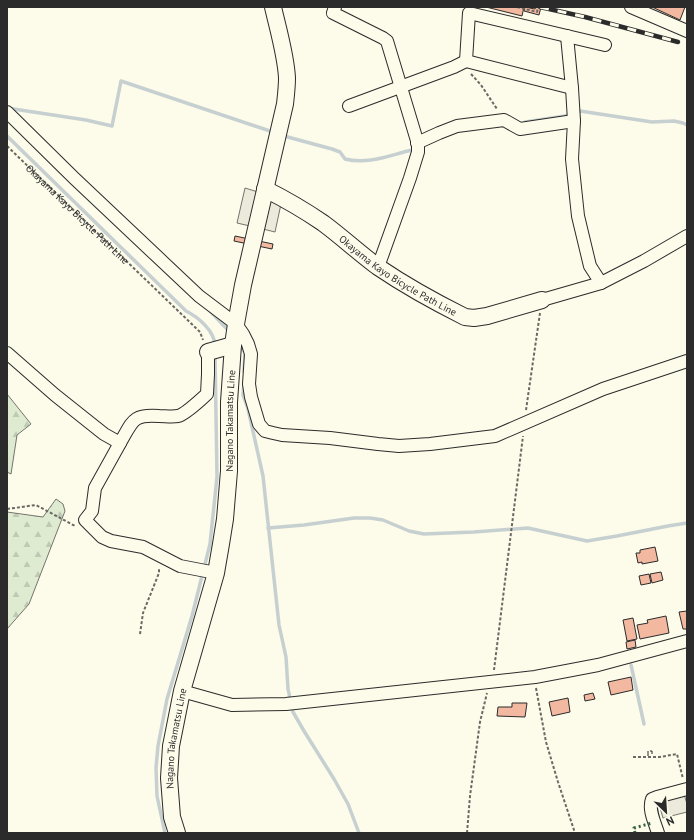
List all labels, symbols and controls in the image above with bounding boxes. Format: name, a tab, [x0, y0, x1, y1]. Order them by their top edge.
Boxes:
street label: Okayama Kayo Bicycle Path Line	[23, 161, 132, 267]
street label: Okayama Kayo Bicycle Path Line	[337, 232, 459, 318]
street label: Nagano Takamatsu Line	[223, 370, 238, 472]
street label: Nagano Takamatsu Line	[162, 686, 189, 789]
north arrow	[646, 792, 686, 832]
text: N	[664, 813, 676, 829]

